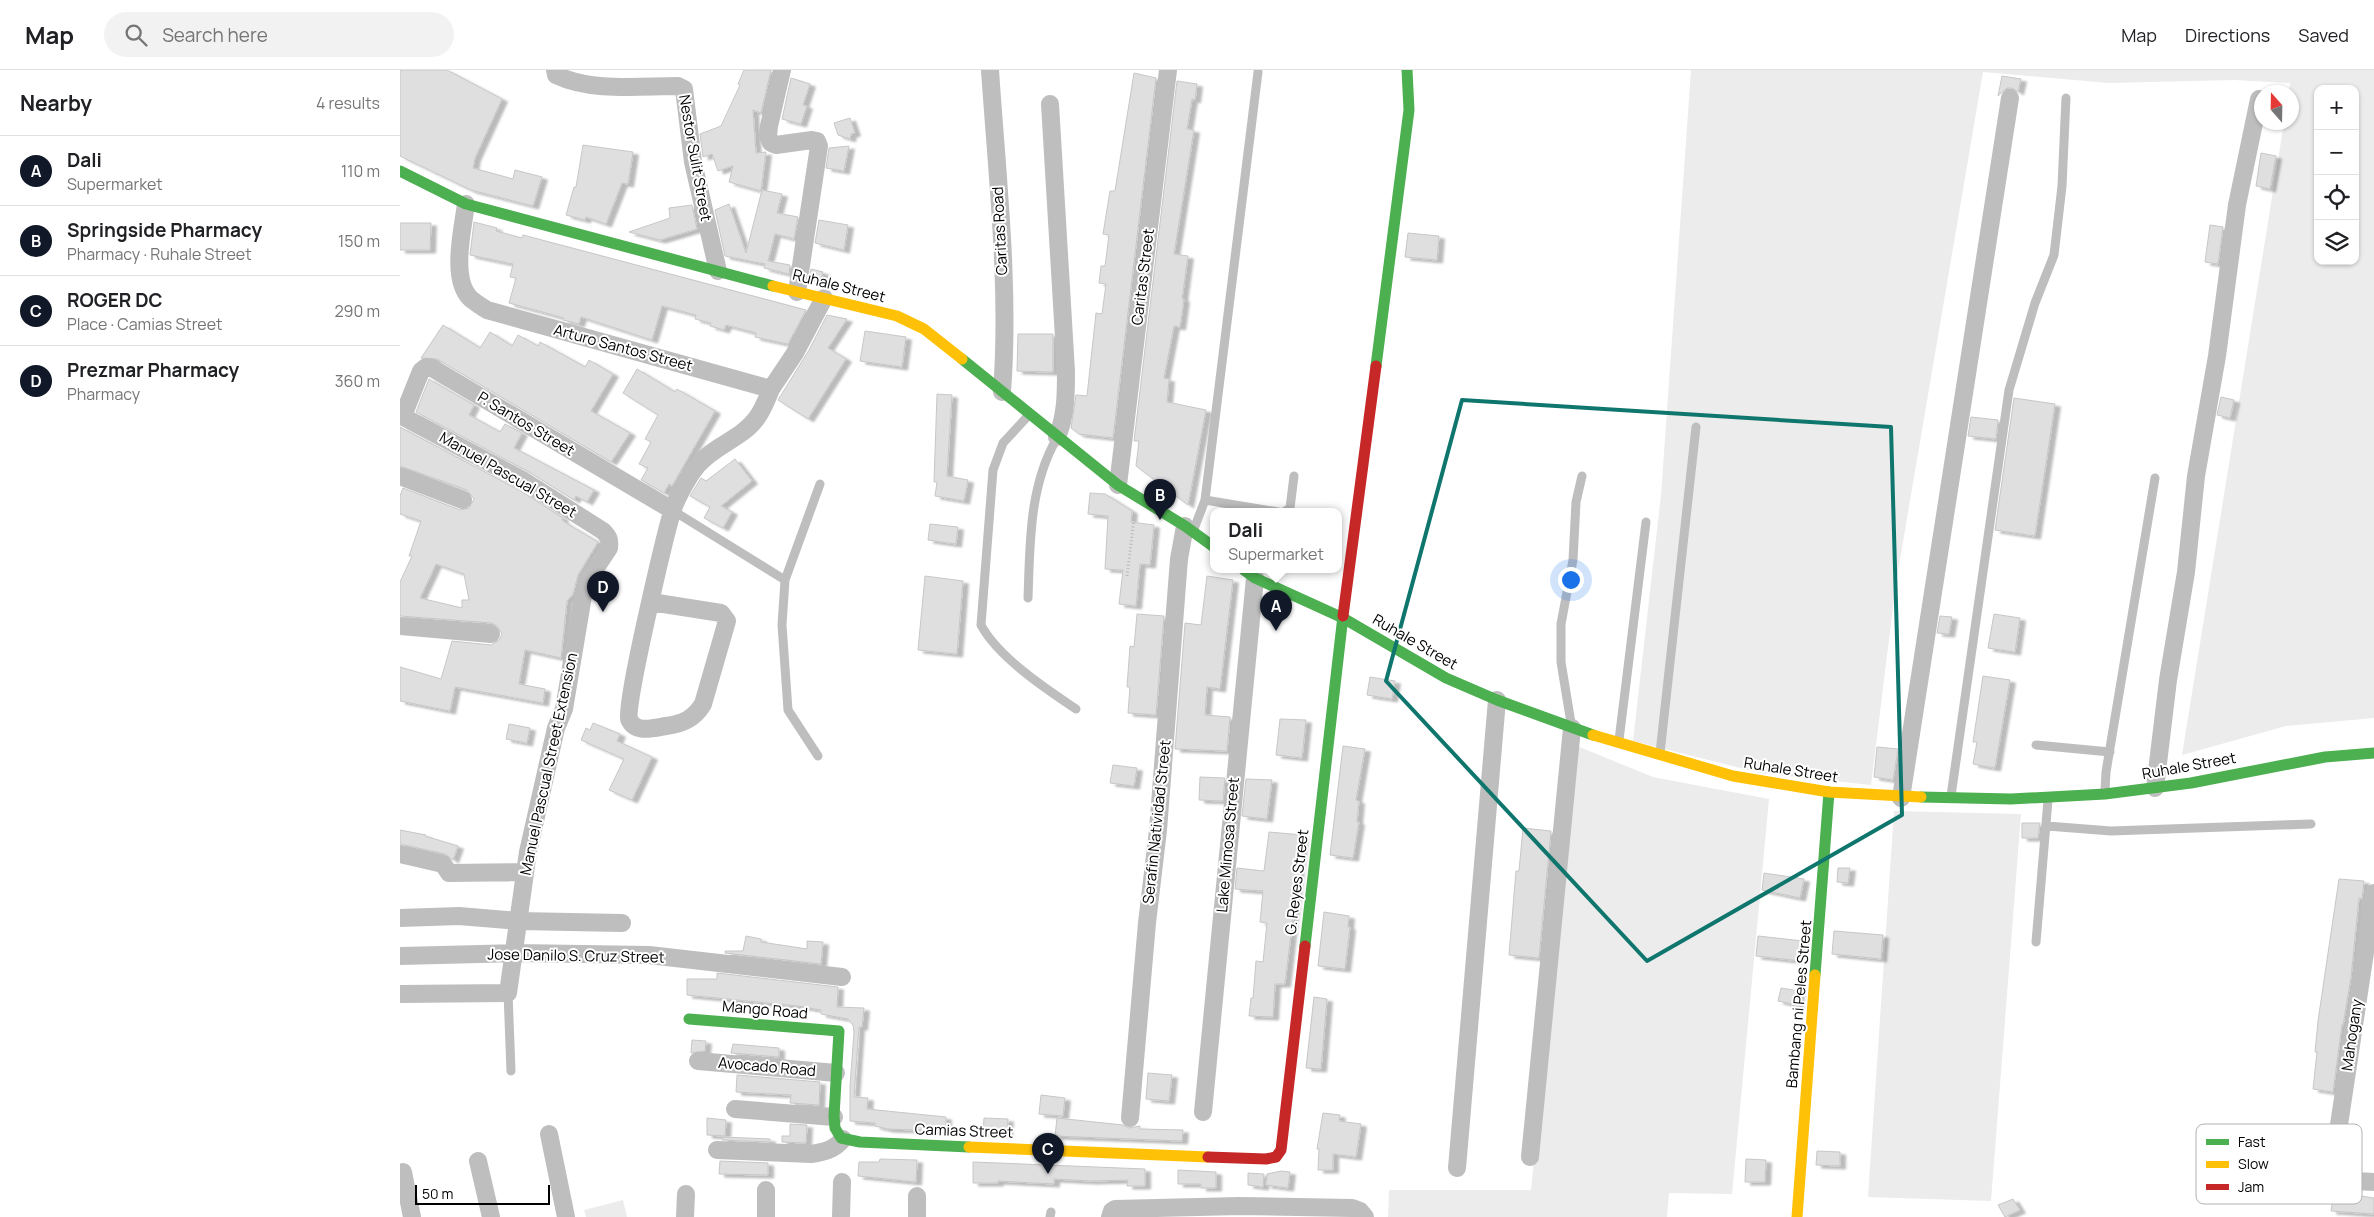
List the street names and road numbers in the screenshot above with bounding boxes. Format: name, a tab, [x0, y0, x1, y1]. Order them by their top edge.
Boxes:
street label: Nestor Sulit Street	[674, 93, 717, 223]
street label: Caritas Road	[987, 186, 1012, 276]
street label: Caritas Street	[1126, 227, 1159, 326]
street label: Ruhale Street	[791, 264, 888, 307]
street label: Arturo Santos Street	[551, 319, 695, 376]
street label: P. Santos Street	[474, 386, 579, 461]
street label: Manuel Pascual Street	[436, 427, 581, 522]
street label: Ruhale Street	[1369, 609, 1462, 674]
street label: Manuel Pascual Street Extension	[515, 651, 582, 877]
street label: Serafin Natividad Street	[1137, 739, 1176, 905]
street label: Ruhale Street	[2140, 747, 2237, 784]
street label: Ruhale Street	[1743, 752, 1840, 787]
street label: Lake Mimosa Street	[1211, 776, 1244, 914]
street label: G. Reyes Street	[1280, 828, 1313, 936]
street label: Bambang ni Peles Street	[1781, 919, 1816, 1089]
street label: Jose Danilo S. Cruz Street	[487, 943, 665, 968]
street label: Mango Road	[721, 995, 809, 1024]
street label: Mahogany	[2336, 998, 2367, 1072]
street label: Avocado Road	[717, 1052, 817, 1081]
street label: Camias Street	[914, 1118, 1014, 1143]

